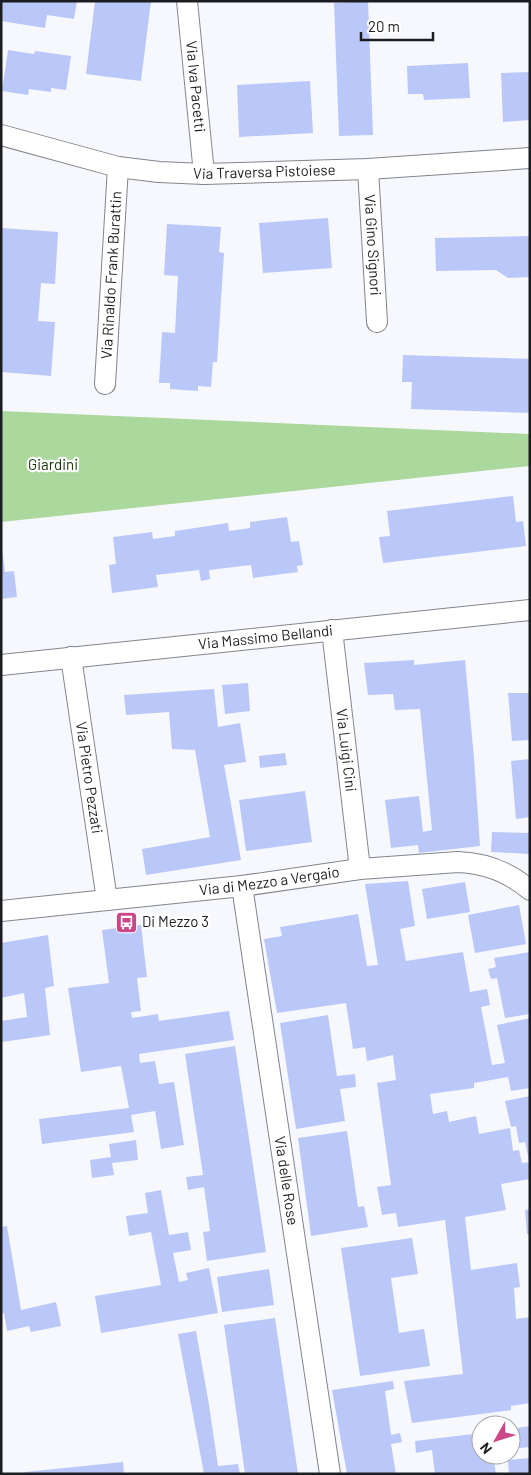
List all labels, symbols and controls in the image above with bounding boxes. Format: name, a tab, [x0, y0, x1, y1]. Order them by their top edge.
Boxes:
scale bar	[361, 10, 434, 42]
text: 20 m	[368, 17, 400, 35]
street label: Via Iva Pacetti	[183, 40, 210, 133]
street label: Via Traversa Pistoiese	[193, 160, 336, 182]
street label: Via Rinaldo Frank Burattin	[97, 191, 125, 360]
street label: Via Gino Signori	[361, 194, 385, 296]
park label: Giardini	[28, 455, 78, 473]
street label: Via Massimo Bellandi	[197, 621, 334, 652]
street label: Via Luigi Cini	[333, 708, 361, 793]
street label: Via Pietro Pezzati	[73, 720, 107, 835]
street label: Via di Mezzo a Vergaio	[198, 862, 341, 898]
bus stop icon: Di Mezzo 3	[114, 910, 138, 934]
place label: Di Mezzo 3	[142, 912, 209, 930]
street label: Via delle Rose	[272, 1135, 303, 1226]
north arrow	[471, 1415, 521, 1465]
text: N	[476, 1440, 495, 1457]

